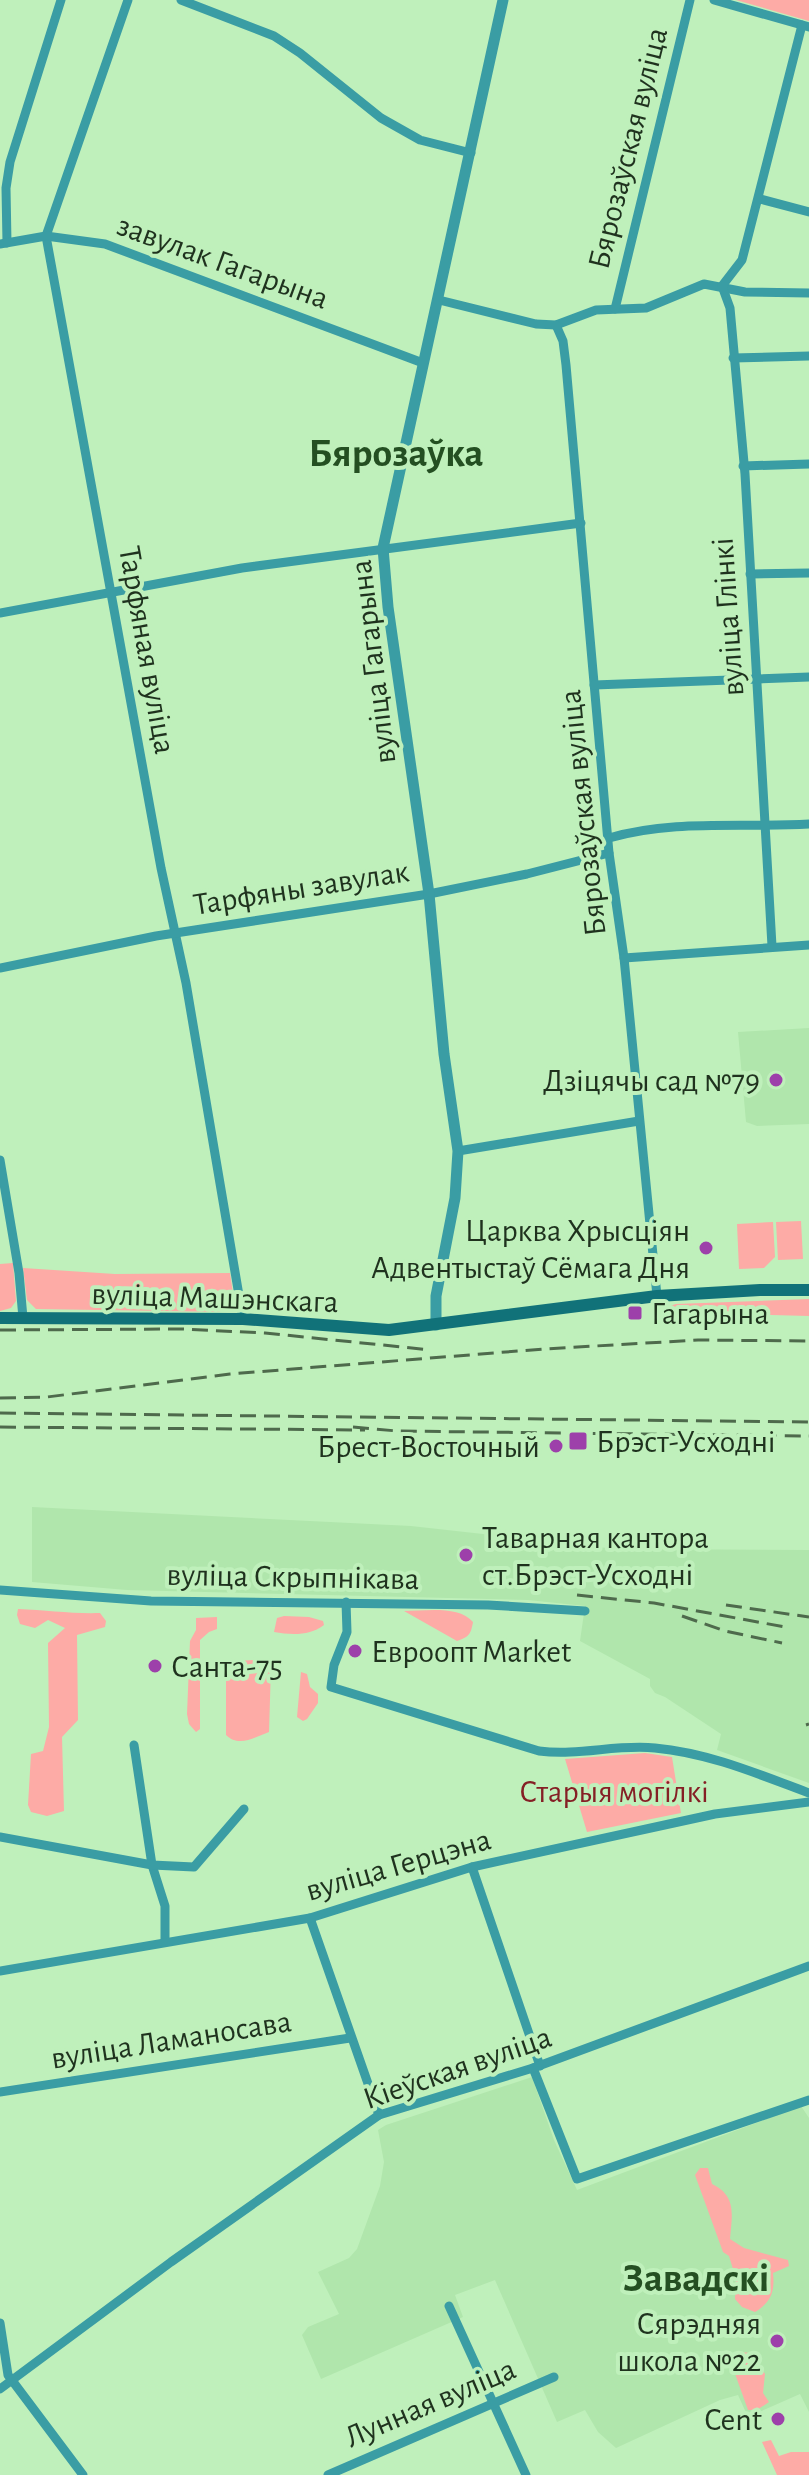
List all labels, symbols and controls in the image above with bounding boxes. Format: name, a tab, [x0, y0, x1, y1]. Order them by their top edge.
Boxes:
street label: Бярозаўская вуліца	[583, 24, 673, 272]
street label: завулак Гагарына	[113, 209, 333, 315]
district label: Бярозаўка	[309, 434, 483, 474]
street label: вуліца Глінкі	[706, 537, 749, 697]
street label: Тарфяная вуліца	[113, 544, 181, 757]
street label: вуліца Гагарына	[345, 558, 401, 766]
street label: Бярозаўская вуліца	[554, 688, 612, 938]
street label: Тарфяны завулак	[191, 855, 411, 921]
place label: Дзіцячы сад №79	[543, 1065, 760, 1097]
marker: Дзіцячы сад №79	[767, 1071, 785, 1089]
place label: Царква Хрысціян Адвентыстаў Сёмага Дня	[371, 1215, 690, 1284]
marker: Царква Хрысціян Адвентыстаў Сёмага Дня	[697, 1239, 715, 1257]
street label: вуліца Машэнскага	[91, 1278, 339, 1318]
place label: Гагарына	[651, 1298, 769, 1330]
marker: Гагарына	[626, 1304, 644, 1322]
place label: Брэст-Усходні	[596, 1426, 775, 1458]
marker: Брэст-Усходні	[567, 1430, 589, 1452]
place label: Брест-Восточный	[317, 1431, 540, 1463]
marker: Брест-Восточный	[547, 1437, 565, 1455]
place label: Таварная кантора ст.Брэст-Усходні	[482, 1522, 709, 1591]
marker: Таварная кантора ст.Брэст-Усходні	[457, 1546, 475, 1564]
street label: вуліца Скрыпнікава	[166, 1559, 420, 1595]
place label: Евроопт Market	[371, 1636, 571, 1668]
marker: Евроопт Market	[346, 1642, 364, 1660]
place label: Санта-75	[171, 1651, 283, 1683]
marker: Санта-75	[146, 1657, 164, 1675]
park label: Старыя могілкі	[519, 1776, 709, 1808]
street label: вуліца Герцэна	[302, 1823, 494, 1907]
street label: вуліца Ламаносава	[49, 2005, 294, 2075]
street label: Кіеўская вуліца	[359, 2021, 556, 2115]
district label: Завадскі	[623, 2259, 769, 2299]
place label: Сярэдняя школа №22	[617, 2308, 761, 2377]
marker: Сярэдняя школа №22	[768, 2332, 786, 2350]
street label: Лунная вуліца	[340, 2353, 520, 2453]
place label: Cent	[705, 2404, 762, 2436]
marker: Cent	[769, 2410, 787, 2428]

